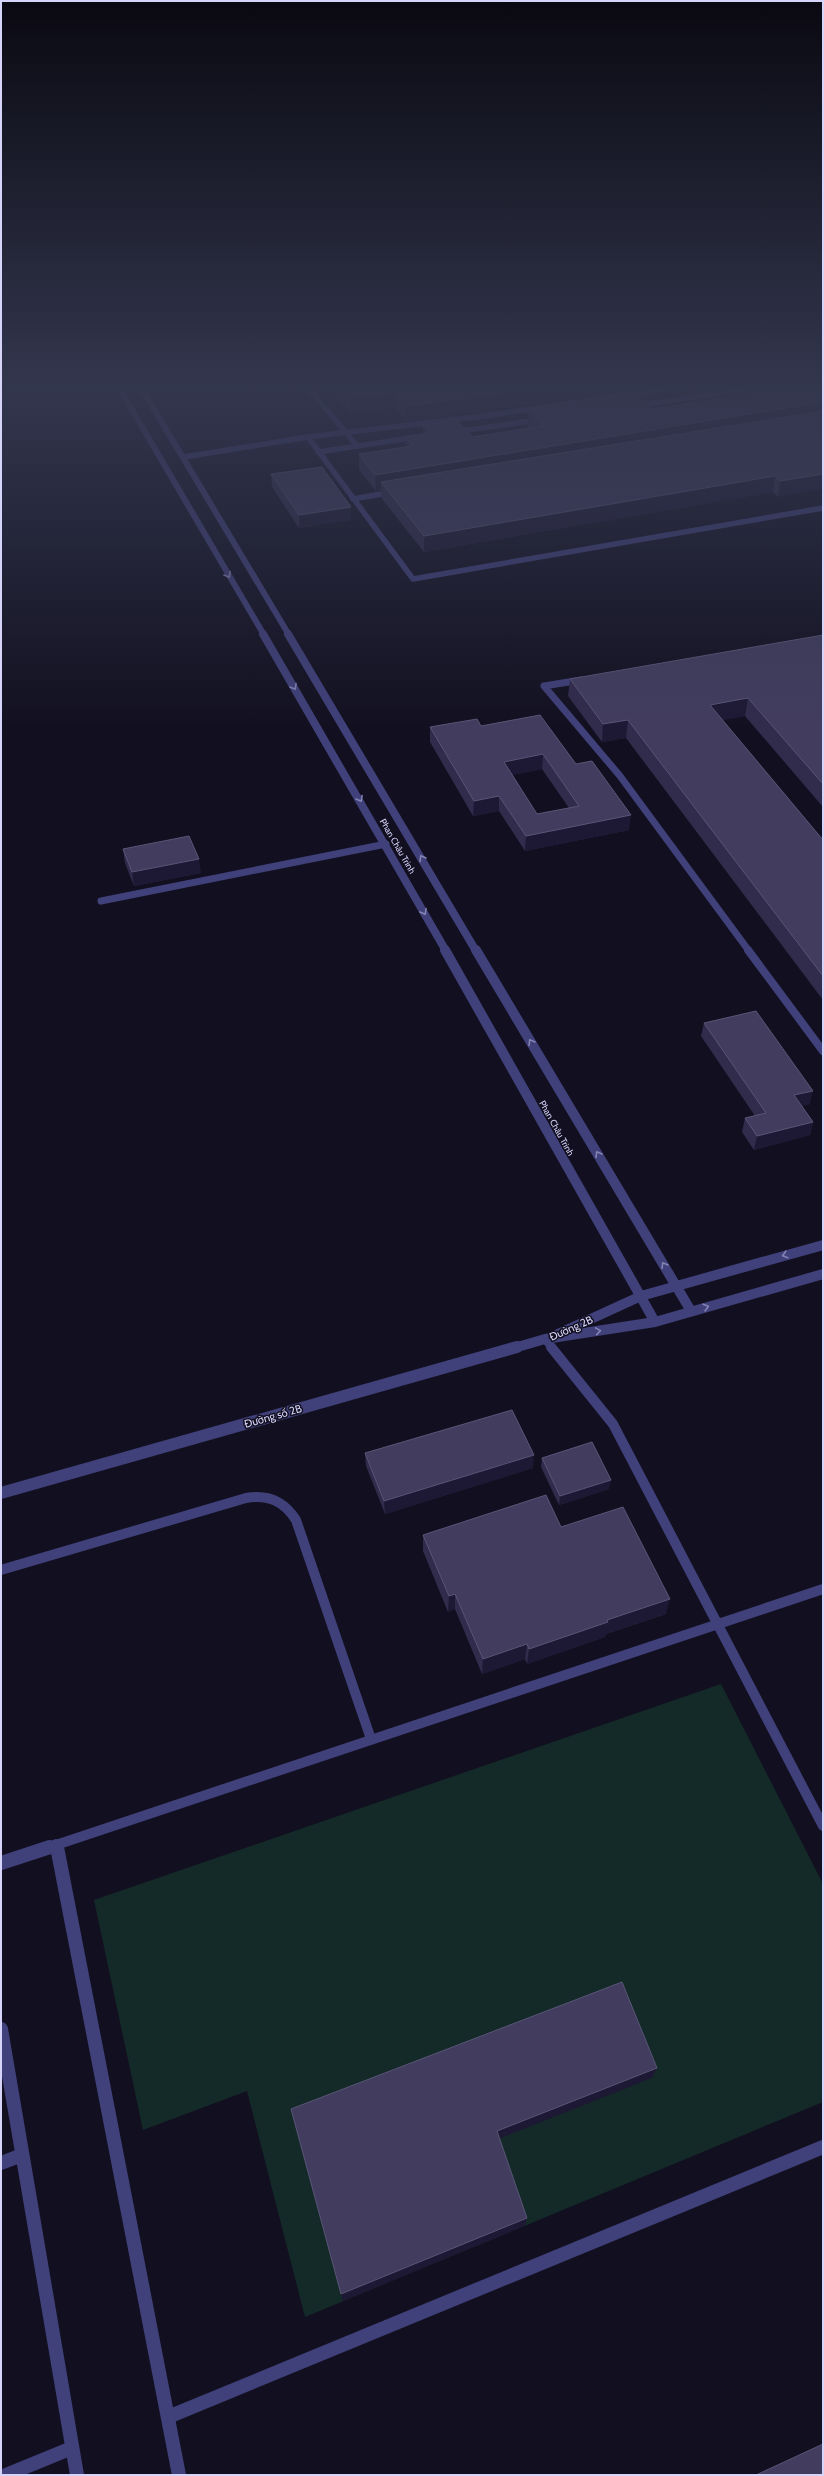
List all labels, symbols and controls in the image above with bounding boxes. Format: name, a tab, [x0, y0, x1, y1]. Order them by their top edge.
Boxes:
one-way arrow	[224, 571, 231, 578]
one-way arrow	[289, 683, 296, 690]
one-way arrow	[355, 795, 362, 802]
street label: Phan Châu Trinh	[378, 817, 418, 875]
one-way arrow	[420, 855, 427, 862]
one-way arrow	[420, 908, 427, 915]
one-way arrow	[529, 1039, 536, 1046]
street label: Phan Châu Trinh	[537, 1098, 577, 1158]
one-way arrow	[595, 1151, 602, 1158]
one-way arrow	[782, 1251, 789, 1259]
one-way arrow	[662, 1262, 669, 1269]
one-way arrow	[702, 1303, 709, 1312]
street label: Đường 2B	[547, 1312, 595, 1344]
one-way arrow	[594, 1327, 601, 1336]
street label: Đường số 2B	[243, 1401, 304, 1431]

